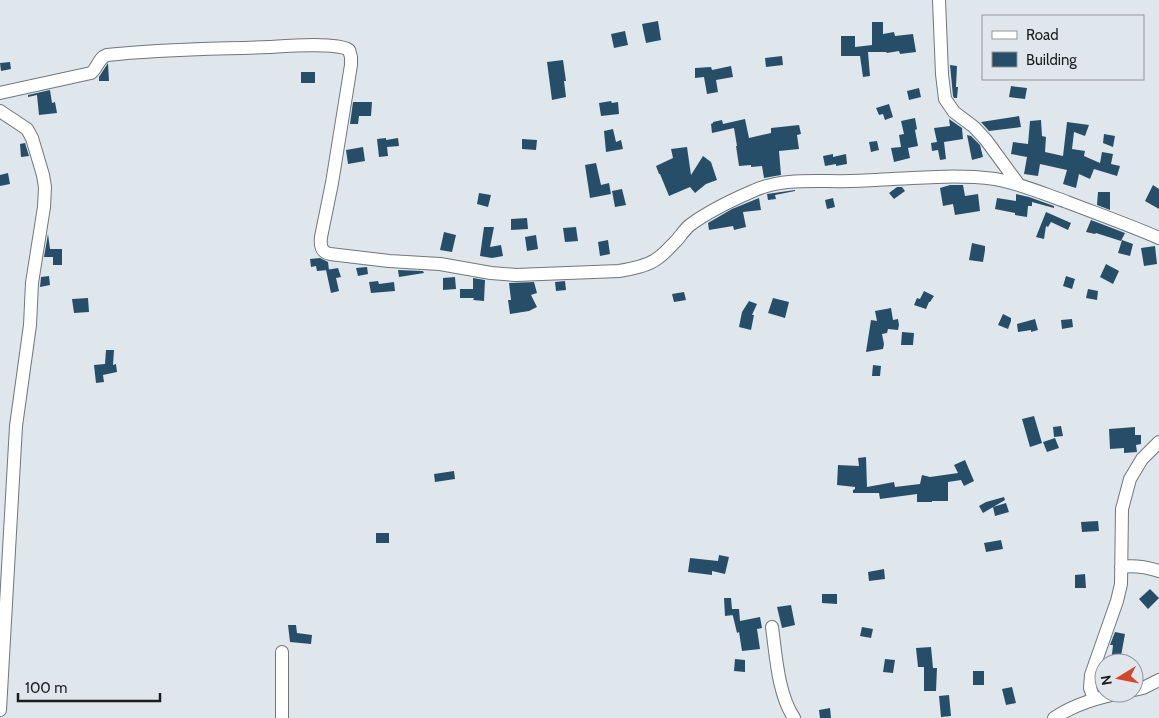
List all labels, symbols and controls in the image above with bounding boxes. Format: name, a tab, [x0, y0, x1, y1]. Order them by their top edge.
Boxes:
legend	[982, 15, 1144, 80]
text: Road	[1026, 26, 1059, 44]
text: Building	[1026, 51, 1077, 69]
north arrow	[1094, 653, 1144, 703]
scale bar	[18, 670, 160, 702]
text: N	[1096, 674, 1116, 687]
text: 100 m	[25, 679, 67, 697]

